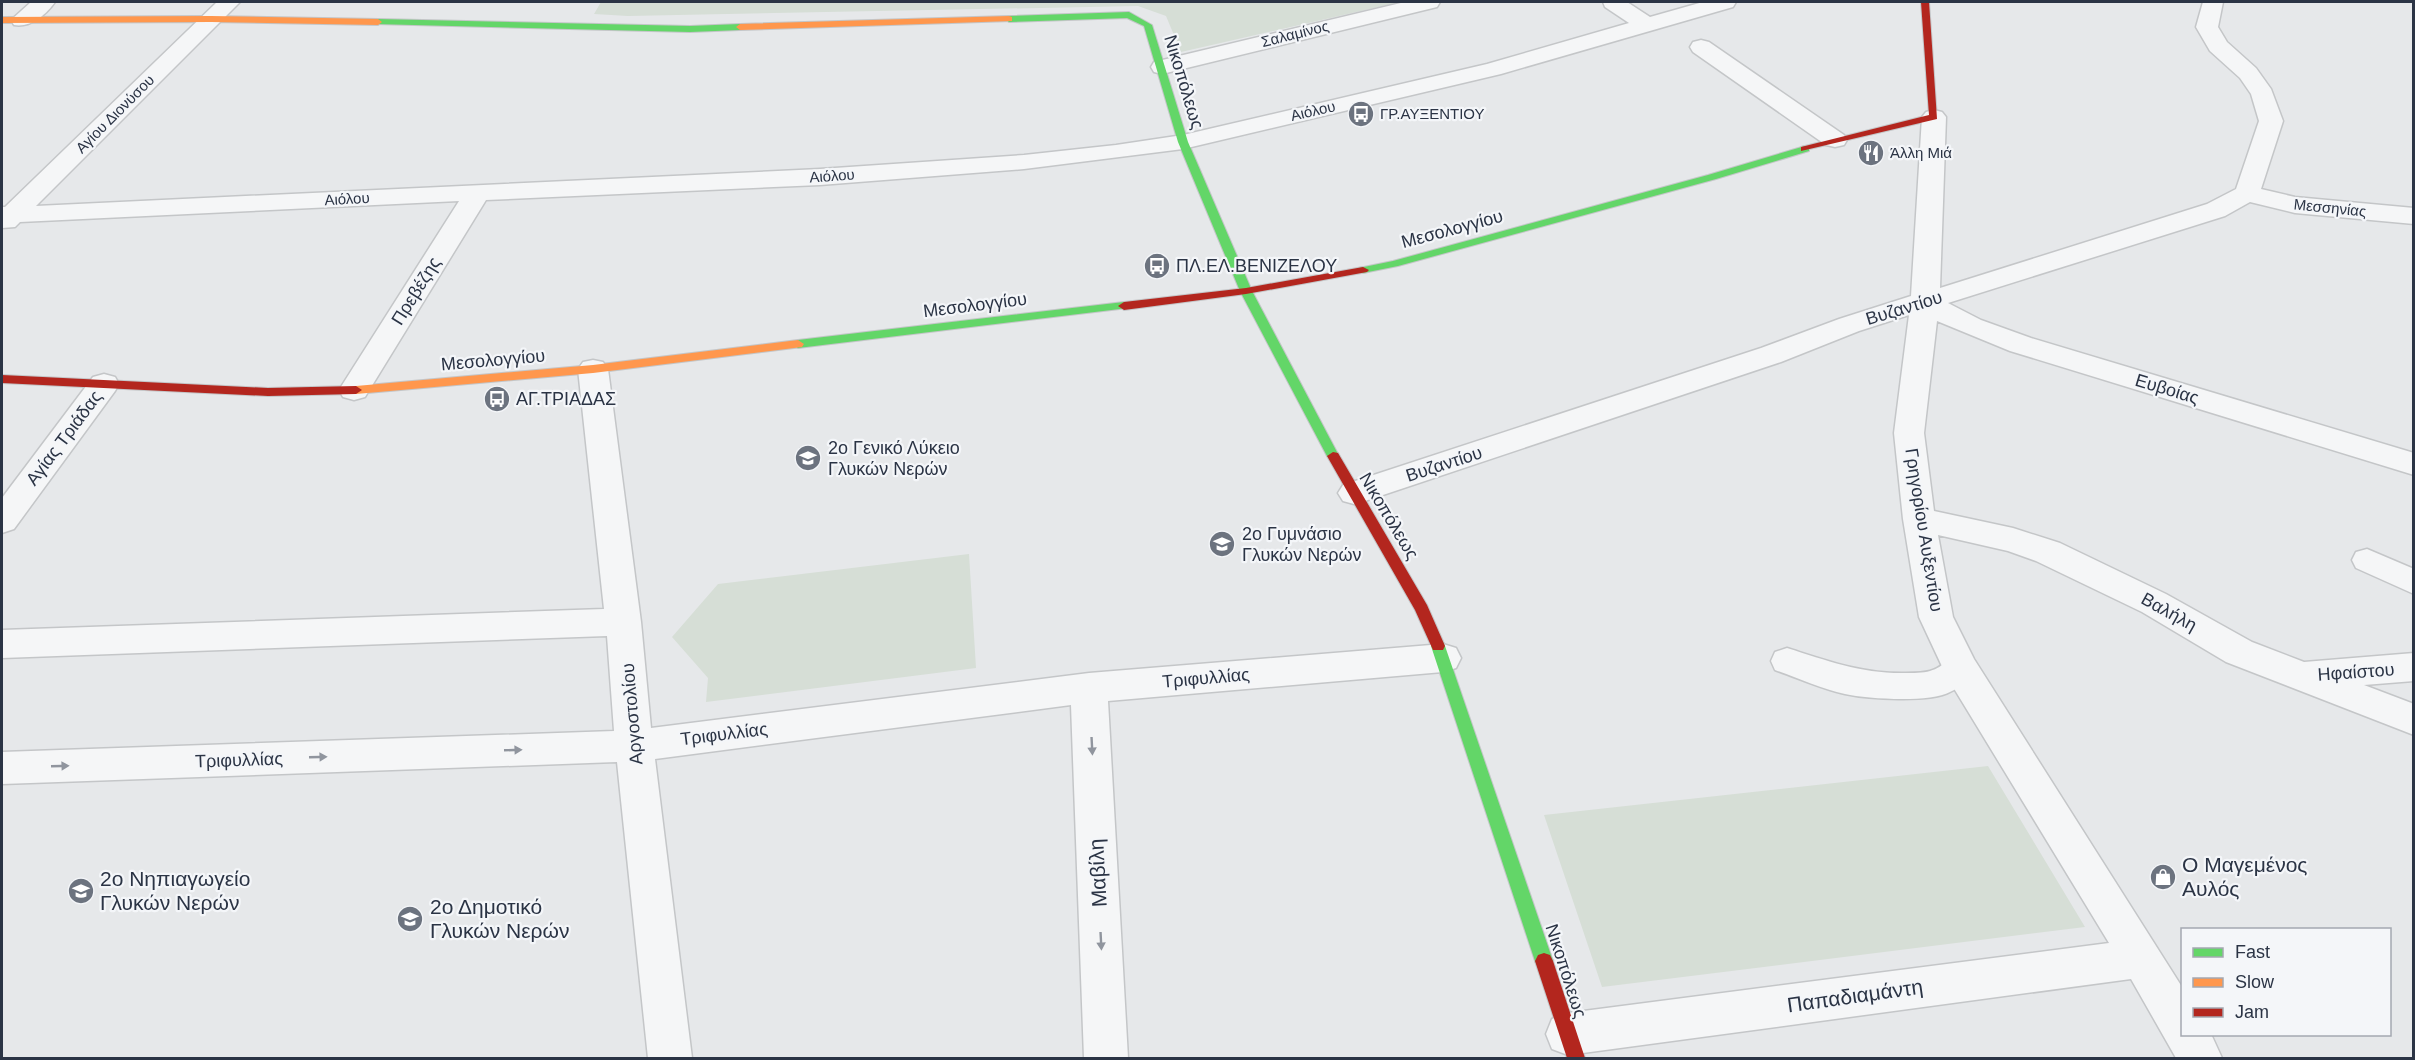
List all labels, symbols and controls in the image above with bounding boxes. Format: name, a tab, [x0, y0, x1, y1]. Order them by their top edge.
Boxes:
street label: Σαλαμίνος	[1259, 17, 1330, 50]
street label: Νικοπόλεως	[1160, 33, 1208, 132]
street label: Αγίου Διονύσου	[72, 71, 157, 156]
street label: Αιόλου	[1289, 97, 1337, 124]
bus stop icon: ΓΡ.ΑΥΞΕΝΤΙΟΥ	[1346, 99, 1376, 129]
place label: ΓΡ.ΑΥΞΕΝΤΙΟΥ	[1380, 105, 1485, 122]
restaurant icon: Άλλη Μιά	[1856, 138, 1886, 168]
place label: Άλλη Μιά	[1890, 144, 1952, 161]
street label: Αιόλου	[809, 165, 855, 186]
street label: Αιόλου	[324, 189, 370, 208]
street label: Μεσσηνίας	[2293, 195, 2367, 220]
street label: Μεσολογγίου	[1399, 206, 1505, 252]
bus stop icon: ΠΛ.ΕΛ.ΒΕΝΙΖΕΛΟΥ	[1142, 251, 1172, 281]
street label: Πρεβέζης	[387, 253, 445, 328]
place label: ΠΛ.ΕΛ.ΒΕΝΙΖΕΛΟΥ	[1176, 256, 1337, 276]
street label: Βυζαντίου	[1863, 287, 1945, 329]
street label: Μεσολογγίου	[922, 289, 1028, 321]
street label: Μεσολογγίου	[440, 345, 546, 375]
street label: Ευβοίας	[2133, 370, 2201, 408]
bus stop icon: ΑΓ.ΤΡΙΑΔΑΣ	[482, 384, 512, 414]
street label: Αγίας Τριάδας	[22, 387, 106, 489]
place label: ΑΓ.ΤΡΙΑΔΑΣ	[516, 389, 616, 409]
place label: 2ο Γενικό Λύκειο Γλυκών Νερών	[828, 438, 960, 479]
street label: Βυζαντίου	[1403, 442, 1485, 486]
school or university icon: 2ο Γενικό Λύκειο Γλυκών Νερών	[793, 443, 823, 473]
street label: Γρηγορίου Αυξεντίου	[1901, 447, 1947, 613]
street label: Νικοπόλεως	[1355, 469, 1423, 563]
place label: 2ο Γυμνάσιο Γλυκών Νερών	[1242, 524, 1361, 565]
school or university icon: 2ο Γυμνάσιο Γλυκών Νερών	[1207, 529, 1237, 559]
street label: Βαλήλη	[2138, 589, 2200, 635]
street label: Ηφαίστου	[2317, 659, 2395, 685]
street label: Αργοστολίου	[618, 662, 646, 766]
street label: Τριφυλλίας	[1161, 664, 1251, 692]
street label: Τριφυλλίας	[679, 719, 769, 749]
one-way arrow	[1087, 737, 1097, 756]
one-way arrow	[503, 745, 522, 755]
street label: Τριφυλλίας	[195, 748, 284, 772]
one-way arrow	[308, 752, 327, 761]
one-way arrow	[50, 761, 69, 770]
street label: Μαβίλη	[1084, 838, 1111, 908]
place label: Ο Μαγεμένος Αυλός	[2182, 853, 2307, 900]
shop icon: Ο Μαγεμένος Αυλός	[2148, 862, 2178, 892]
place label: 2ο Νηπιαγωγείο Γλυκών Νερών	[100, 867, 250, 914]
school or university icon: 2ο Νηπιαγωγείο Γλυκών Νερών	[66, 876, 96, 906]
place label: 2ο Δημοτικό Γλυκών Νερών	[430, 895, 569, 942]
school or university icon: 2ο Δημοτικό Γλυκών Νερών	[395, 904, 425, 934]
street label: Νικοπόλεως	[1541, 922, 1591, 1021]
legend	[2181, 928, 2391, 1036]
one-way arrow	[1096, 931, 1105, 950]
text: Fast	[2235, 942, 2270, 962]
text: Slow	[2235, 972, 2275, 992]
street label: Παπαδιαμάντη	[1786, 975, 1924, 1016]
text: Jam	[2235, 1002, 2269, 1022]

